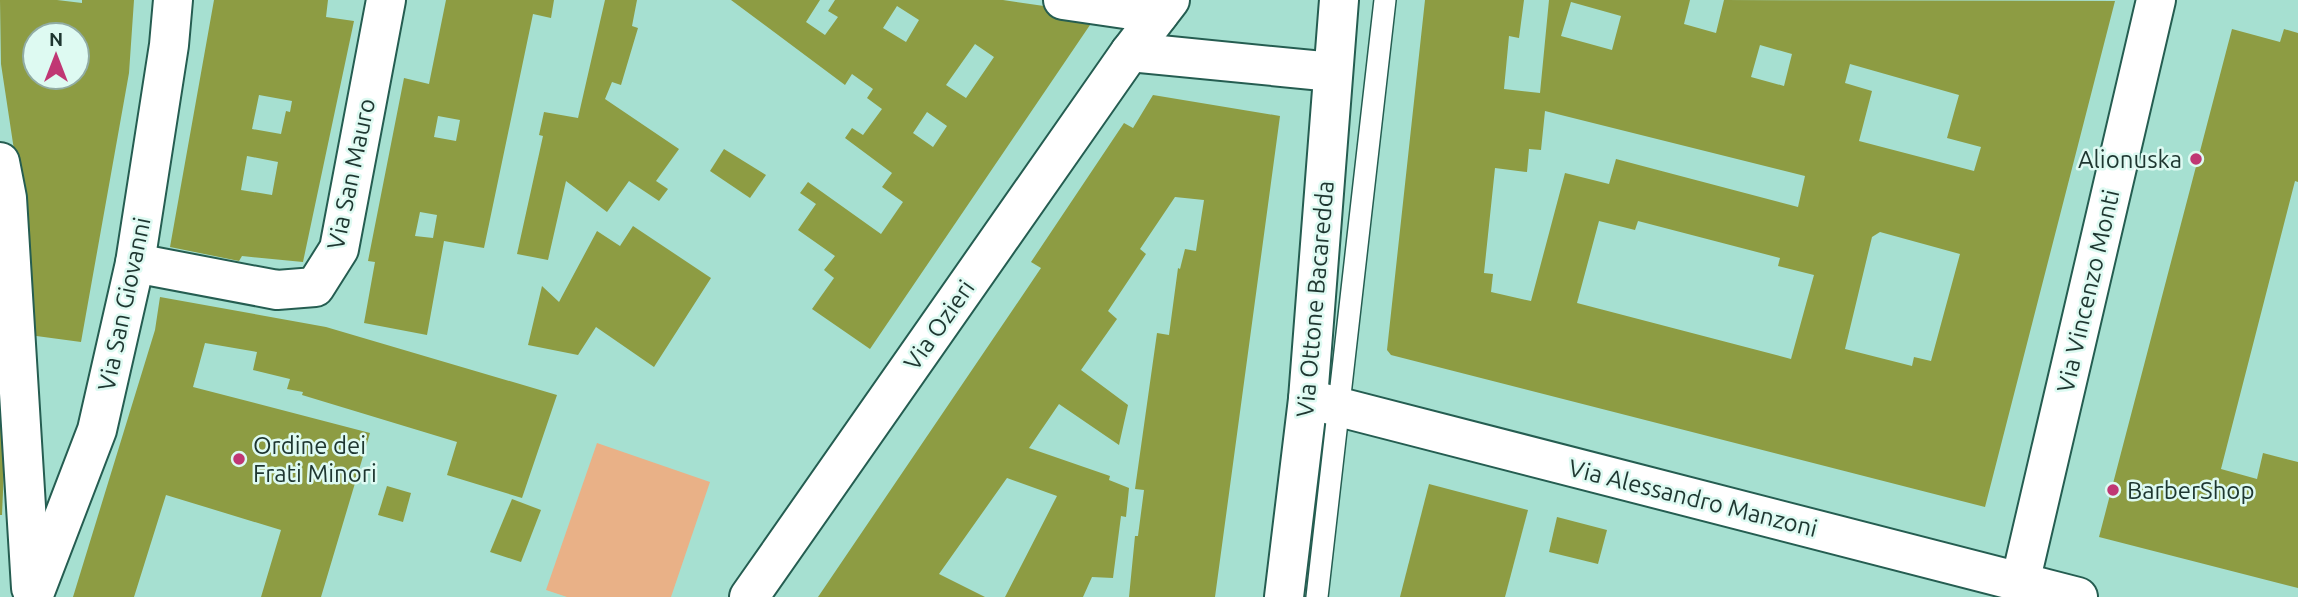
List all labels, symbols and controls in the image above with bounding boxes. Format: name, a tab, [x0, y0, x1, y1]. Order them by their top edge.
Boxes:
north arrow	[21, 21, 91, 91]
text: N	[49, 28, 63, 50]
street label: Via San Mauro	[322, 96, 380, 252]
place label: Alionuska	[2078, 146, 2182, 173]
marker: Alionuska	[2188, 151, 2204, 167]
street label: Via Ottone Bacaredda	[1291, 180, 1339, 418]
street label: Via Vincenzo Monti	[2052, 187, 2124, 395]
street label: Via San Giovanni	[92, 215, 156, 393]
street label: Via Ozieri	[898, 275, 980, 375]
place label: Ordine dei Frati Minori	[253, 432, 377, 487]
marker: Ordine dei Frati Minori	[231, 451, 247, 467]
street label: Via Alessandro Manzoni	[1566, 454, 1820, 542]
place label: BarberShop	[2127, 477, 2254, 504]
marker: BarberShop	[2105, 482, 2121, 498]

